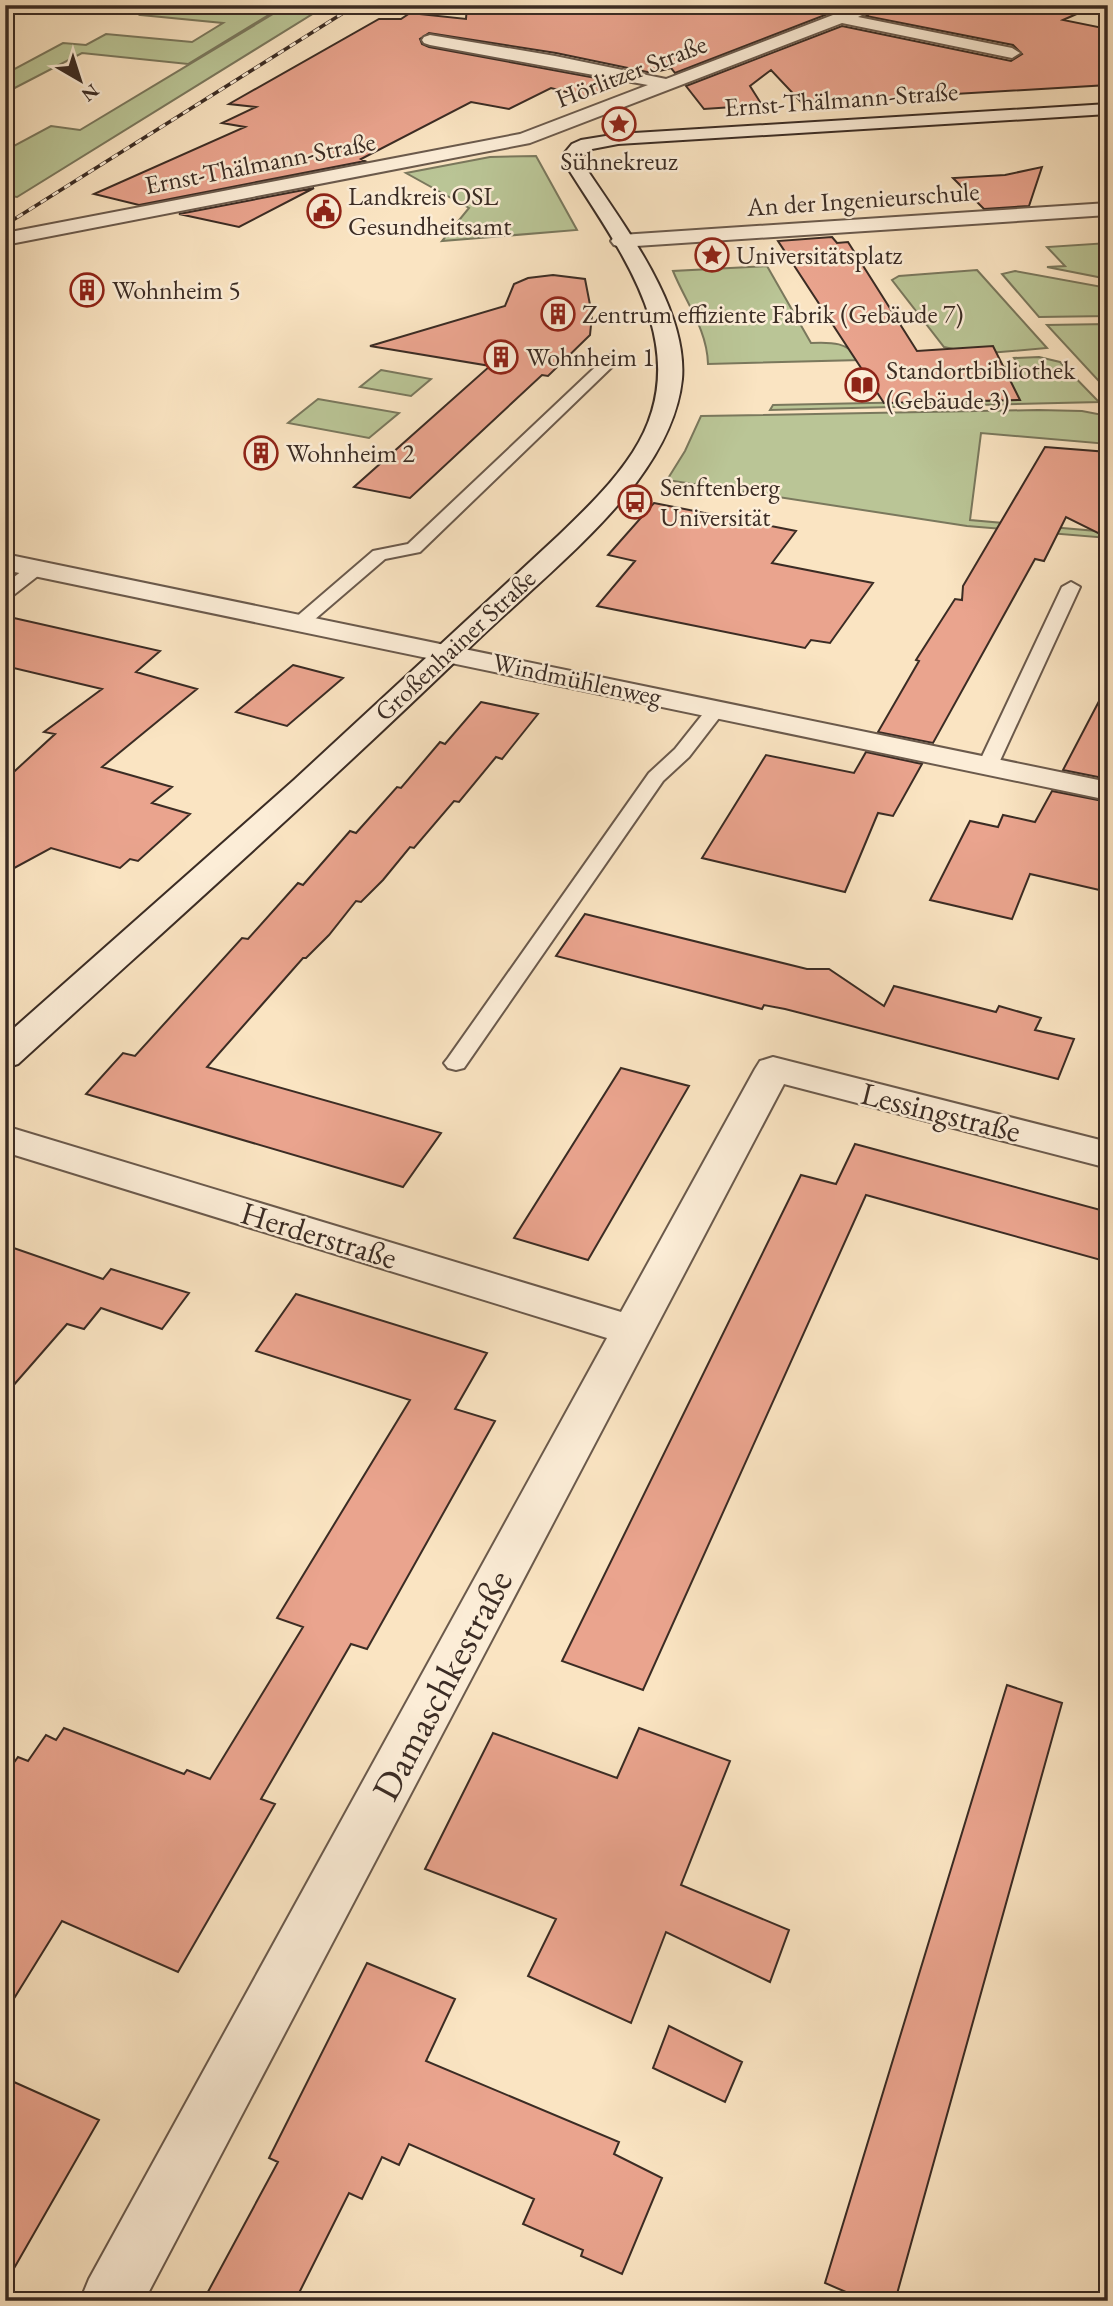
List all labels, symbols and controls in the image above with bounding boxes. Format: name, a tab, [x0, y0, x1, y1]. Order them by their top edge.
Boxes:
street label: Hörlitzer Straße	[550, 26, 712, 116]
north arrow	[46, 46, 116, 116]
street label: Ernst-Thälmann-Straße	[723, 74, 959, 124]
text: N	[76, 78, 104, 108]
place icon: Sühnekreuz	[600, 105, 638, 143]
street label: Ernst-Thälmann-Straße	[142, 124, 378, 202]
place label: Sühnekreuz	[560, 144, 678, 178]
street label: An der Ingenieurschule	[744, 174, 981, 224]
place label: Landkreis OSL Gesundheitsamt	[348, 179, 511, 243]
public building icon: Landkreis OSL Gesundheitsamt	[305, 192, 343, 230]
place icon: Universitätsplatz	[693, 236, 731, 274]
place label: Universitätsplatz	[736, 238, 903, 272]
building icon: Wohnheim 5	[68, 271, 106, 309]
place label: Wohnheim 5	[112, 273, 241, 307]
building icon: Zentrum effiziente Fabrik (Gebäude 7)	[539, 295, 577, 333]
place label: Zentrum effiziente Fabrik (Gebäude 7)	[582, 297, 964, 331]
building icon: Wohnheim 1	[482, 338, 520, 376]
place label: Wohnheim 1	[526, 340, 655, 374]
place label: Standortbibliothek (Gebäude 3)	[886, 353, 1076, 417]
library icon: Standortbibliothek (Gebäude 3)	[843, 366, 881, 404]
building icon: Wohnheim 2	[242, 434, 280, 472]
place label: Wohnheim 2	[286, 436, 415, 470]
place label: Senftenberg Universität	[660, 470, 780, 534]
bus stop icon: Senftenberg Universität	[616, 483, 654, 521]
street label: Großenhainer Straße	[367, 562, 543, 728]
street label: Windmühlenweg	[489, 644, 665, 714]
street label: Lessingstraße	[857, 1072, 1025, 1152]
street label: Herderstraße	[236, 1191, 402, 1279]
street label: Damaschkestraße	[360, 1561, 523, 1809]

